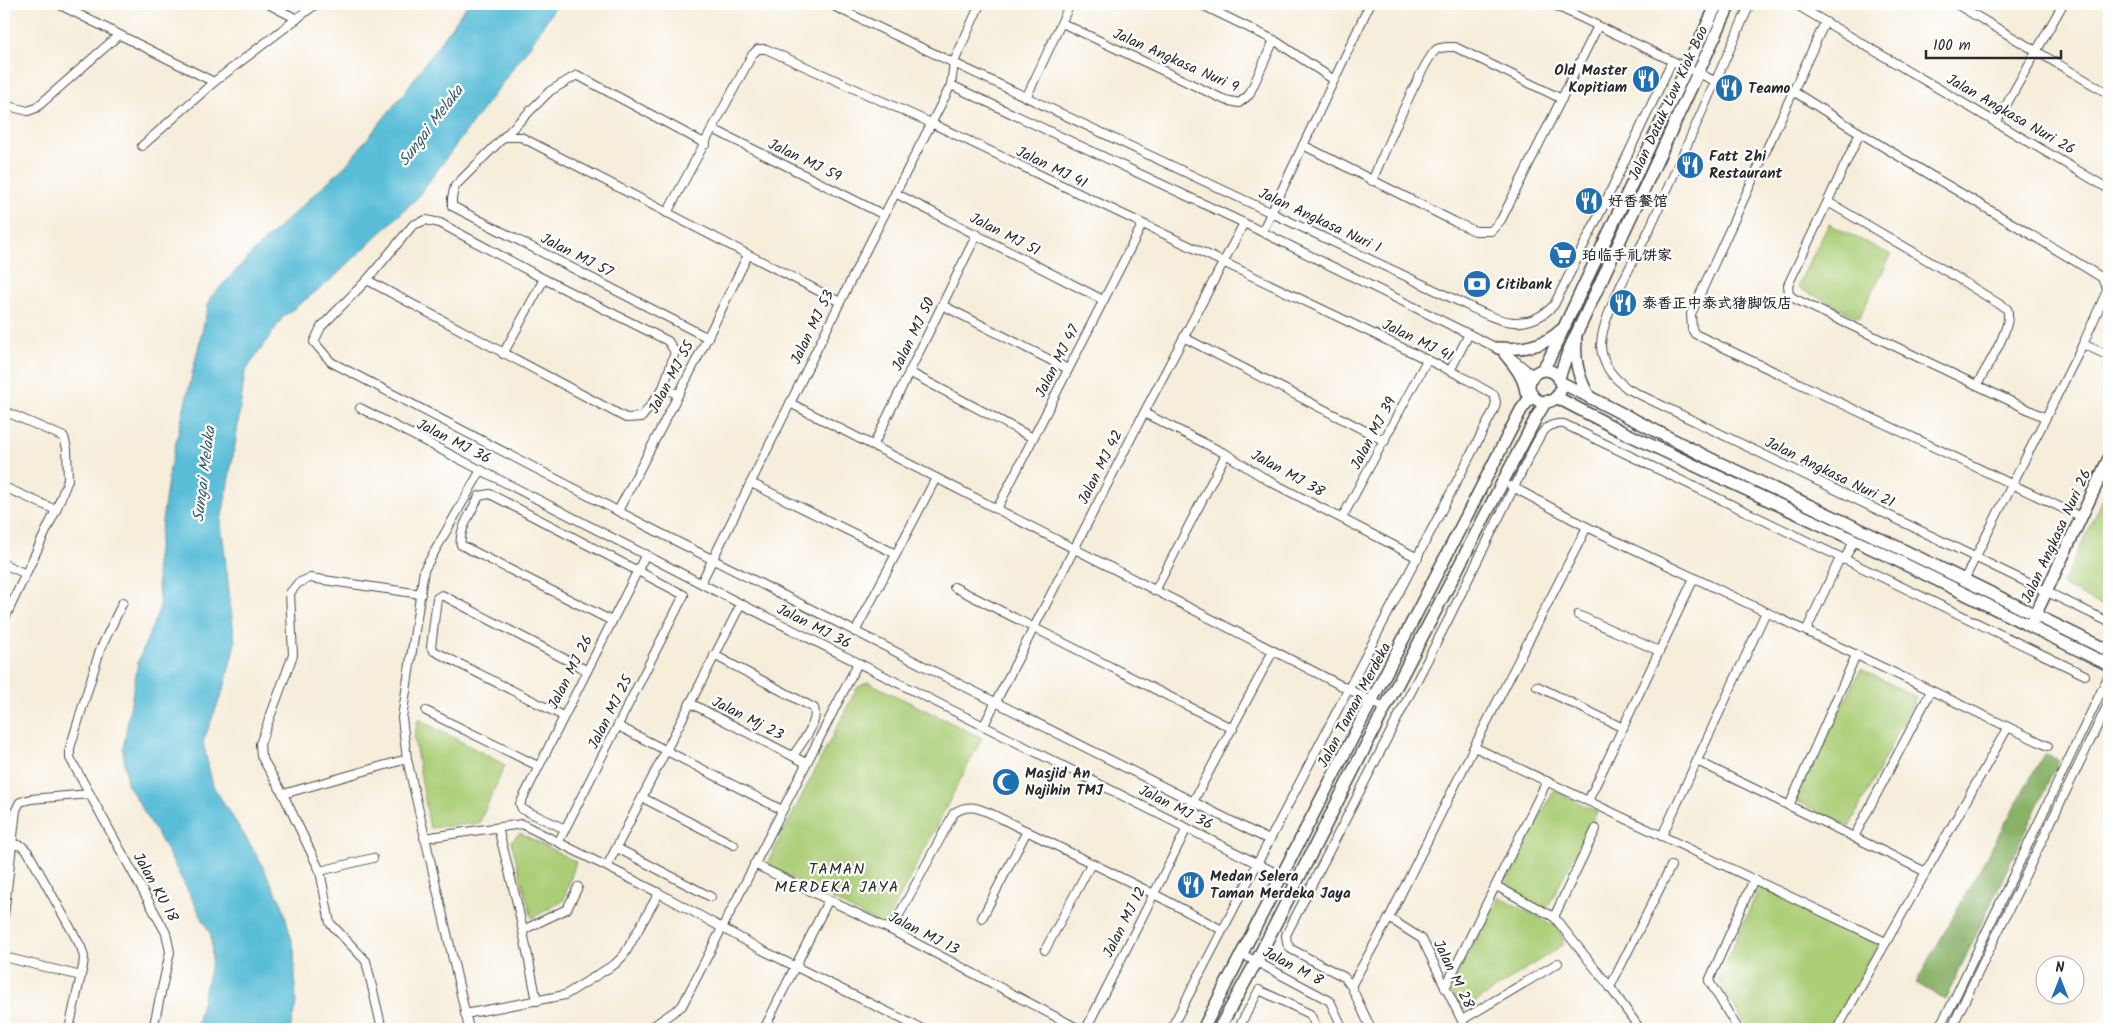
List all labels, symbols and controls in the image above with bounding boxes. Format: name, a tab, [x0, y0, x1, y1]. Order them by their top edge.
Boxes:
street label: Jalan Angkasa Nuri 9	[1109, 22, 1243, 100]
street label: Jalan Datuk Low Kiok Boo	[1623, 22, 1715, 185]
scale bar	[1926, 28, 2060, 60]
text: 100 m	[1933, 34, 1971, 58]
place label: Old Master Kopitiam	[1554, 59, 1628, 100]
restaurant icon: Old Master Kopitiam	[1631, 64, 1661, 94]
street label: Jalan Angkasa Nuri 26	[1941, 68, 2080, 162]
restaurant icon: Teamo	[1714, 73, 1744, 103]
place label: Teamo	[1748, 77, 1790, 101]
water label: Sungai Melaka	[392, 79, 471, 172]
street label: Jalan MJ 59	[764, 133, 846, 189]
street label: Jalan MJ 41	[1012, 140, 1092, 196]
place label: Fatt Zhi Restaurant	[1709, 145, 1782, 186]
restaurant icon: Fatt Zhi Restaurant	[1675, 150, 1705, 180]
street label: Jalan Angkasa Nuri 1	[1254, 182, 1385, 260]
restaurant icon: 好香餐馆	[1574, 186, 1604, 216]
place label: 好香餐馆	[1608, 190, 1668, 214]
street label: Jalan MJ 51	[965, 207, 1044, 263]
street label: Jalan MJ 57	[536, 227, 618, 285]
supermarket icon: 珀临手礼饼家	[1548, 240, 1578, 270]
place label: 珀临手礼饼家	[1582, 244, 1672, 268]
bank icon: Citibank	[1462, 269, 1492, 299]
place label: Citibank	[1496, 273, 1552, 297]
street label: Jalan MJ 53	[785, 286, 841, 369]
restaurant icon: 泰香正中泰式猪脚饭店	[1608, 288, 1638, 318]
place label: 泰香正中泰式猪脚饭店	[1642, 292, 1792, 316]
street label: Jalan MJ 50	[886, 293, 942, 375]
street label: Jalan MJ 41	[1378, 313, 1458, 369]
street label: Jalan MJ 47	[1029, 320, 1087, 402]
street label: Jalan MJ 55	[643, 336, 702, 418]
street label: Jalan MJ 39	[1345, 392, 1403, 474]
street label: Jalan MJ 36	[412, 413, 495, 471]
water label: Sungai Melaka	[186, 423, 223, 524]
street label: Jalan MJ 42	[1072, 426, 1130, 509]
street label: Jalan Angkasa Nuri 21	[1761, 431, 1899, 515]
street label: Jalan MJ 38	[1246, 444, 1330, 505]
street label: Jalan Angkasa Nuri 26	[2015, 465, 2099, 607]
street label: Jalan MJ 36	[772, 598, 855, 656]
street label: Jalan MJ 26	[542, 631, 600, 714]
street label: Jalan Taman Merdeka	[1312, 639, 1398, 772]
street label: Jalan MJ 25	[582, 670, 640, 754]
street label: Jalan Mj 23	[707, 691, 788, 747]
place label: Masjid An Najihin TMJ	[1025, 762, 1104, 803]
mosque icon: Masjid An Najihin TMJ	[991, 767, 1021, 797]
street label: Jalan MJ 36	[1134, 779, 1217, 837]
street label: Jalan KU 18	[126, 848, 185, 928]
district label: TAMAN MERDEKA JAYA	[775, 857, 899, 900]
place label: Medan Selera Taman Merdeka Jaya	[1210, 865, 1351, 906]
restaurant icon: Medan Selera Taman Merdeka Jaya	[1176, 870, 1206, 900]
street label: Jalan MJ 12	[1097, 883, 1153, 962]
street label: Jalan MJ 13	[884, 906, 964, 962]
street label: Jalan M 28	[1426, 936, 1481, 1014]
street label: Jalan M 8	[1258, 941, 1328, 993]
north arrow	[2036, 956, 2086, 1006]
text: N	[2056, 957, 2065, 979]

